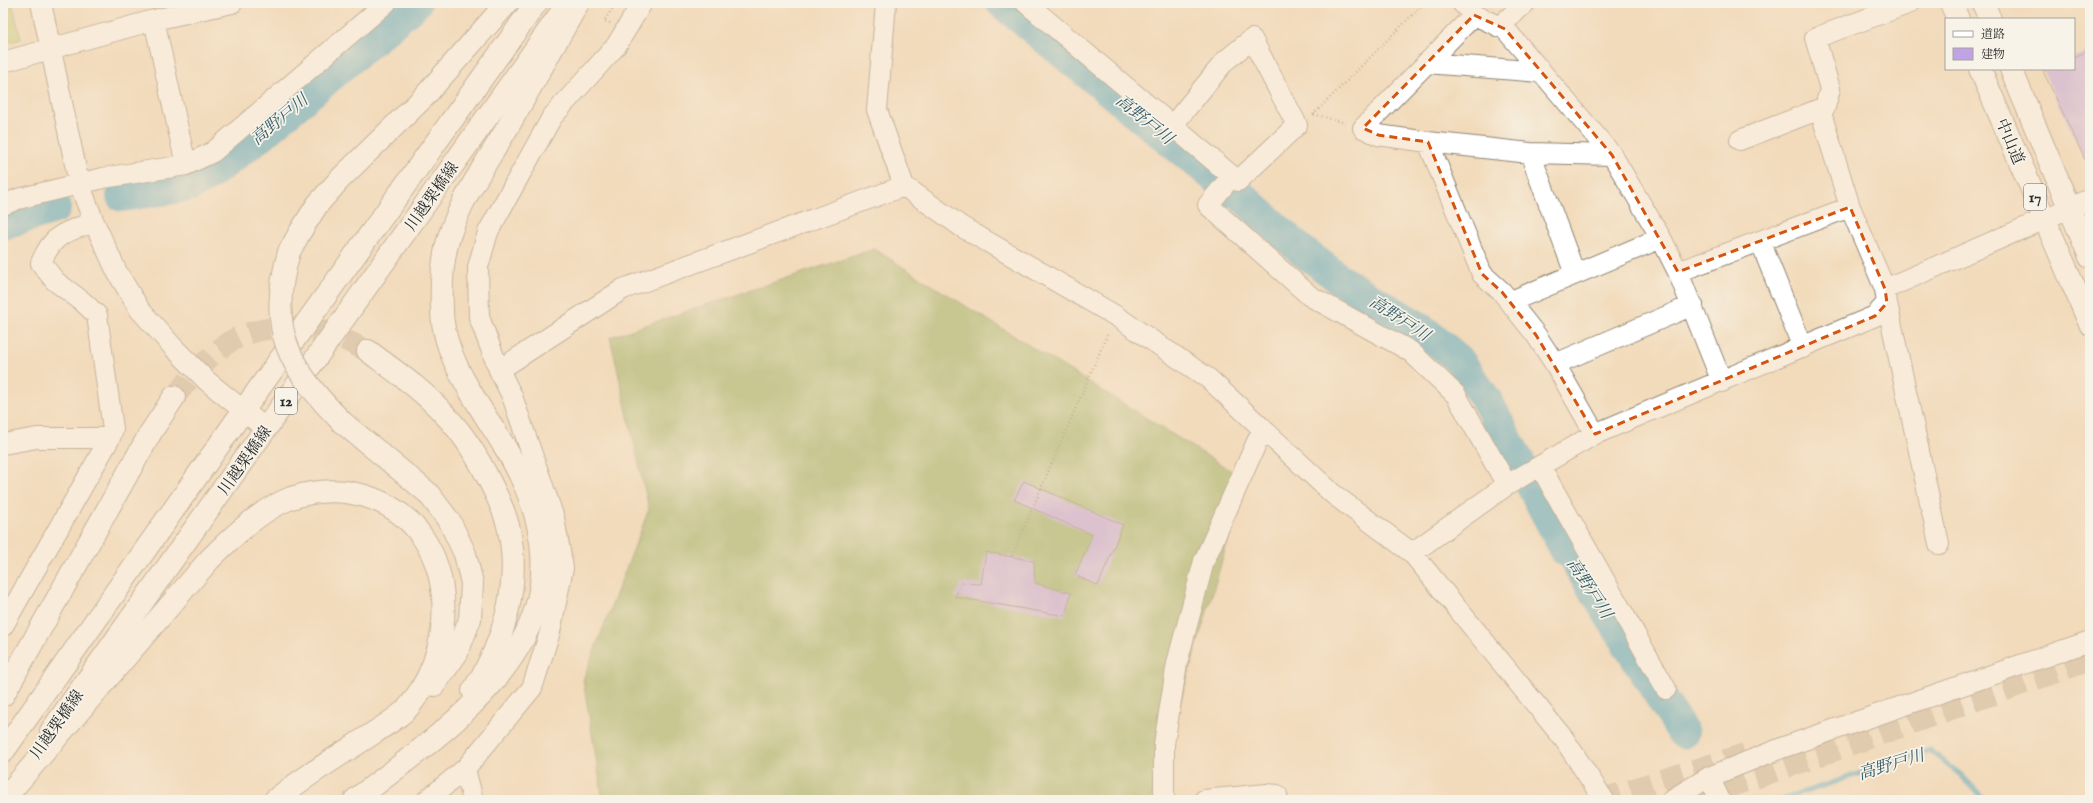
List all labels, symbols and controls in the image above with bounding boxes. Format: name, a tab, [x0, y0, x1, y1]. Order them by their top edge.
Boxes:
legend	[1945, 18, 2075, 70]
text: 道路	[1981, 27, 2005, 42]
text: 建物	[1981, 47, 2005, 62]
water label: 高野戸川	[247, 89, 314, 150]
water label: 高野戸川	[1111, 91, 1179, 151]
street label: 中山道	[1991, 116, 2028, 168]
street label: 川越栗橋線	[401, 159, 464, 236]
road number: 17	[2024, 184, 2046, 210]
water label: 高野戸川	[1365, 292, 1435, 348]
road number: 12	[275, 388, 297, 414]
street label: 川越栗橋線	[214, 423, 277, 500]
water label: 高野戸川	[1561, 555, 1617, 625]
street label: 川越栗橋線	[26, 687, 89, 764]
water label: 高野戸川	[1856, 745, 1929, 785]

